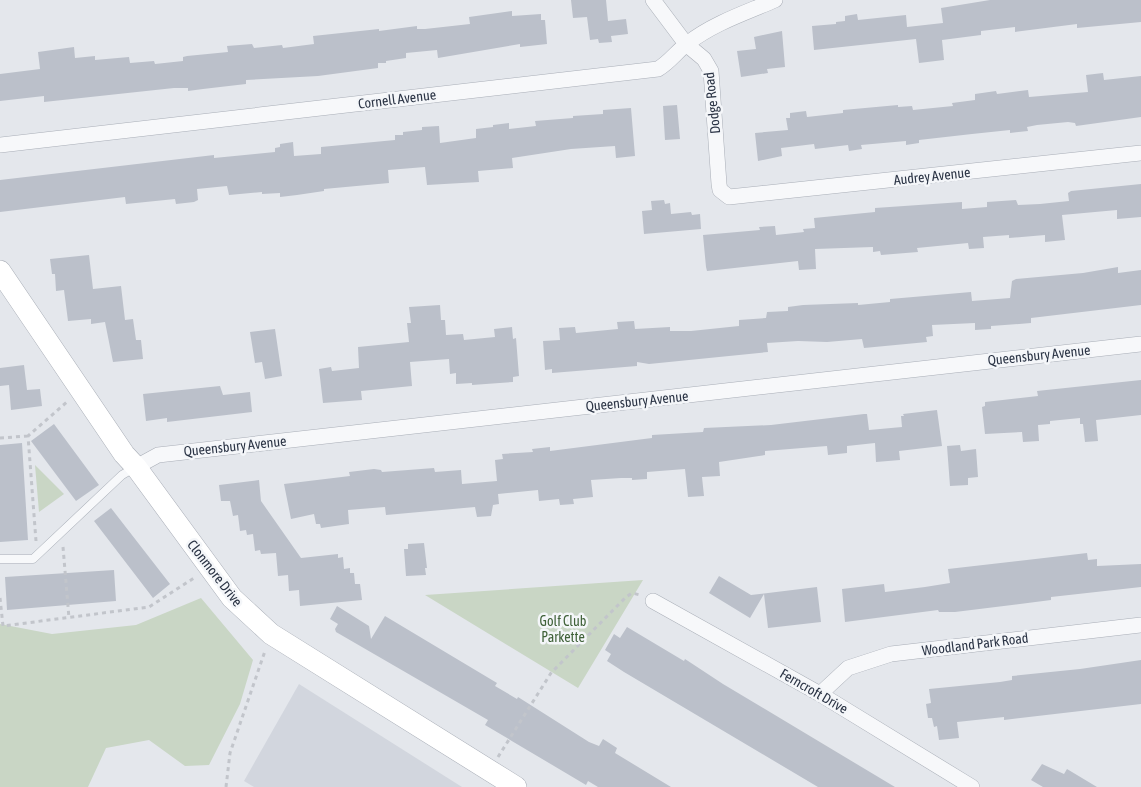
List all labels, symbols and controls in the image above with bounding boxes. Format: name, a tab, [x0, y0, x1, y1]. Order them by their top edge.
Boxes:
street label: Dodge Road	[701, 71, 723, 135]
street label: Cornell Avenue	[357, 86, 437, 112]
street label: Audrey Avenue	[893, 164, 971, 188]
street label: Queensbury Avenue	[987, 342, 1091, 368]
street label: Queensbury Avenue	[585, 388, 689, 414]
street label: Queensbury Avenue	[183, 433, 287, 459]
street label: Clonmore Drive	[184, 537, 246, 609]
park label: Golf Club Parkette	[540, 613, 587, 645]
street label: Woodland Park Road	[921, 630, 1029, 658]
street label: Ferncroft Drive	[777, 665, 851, 717]

